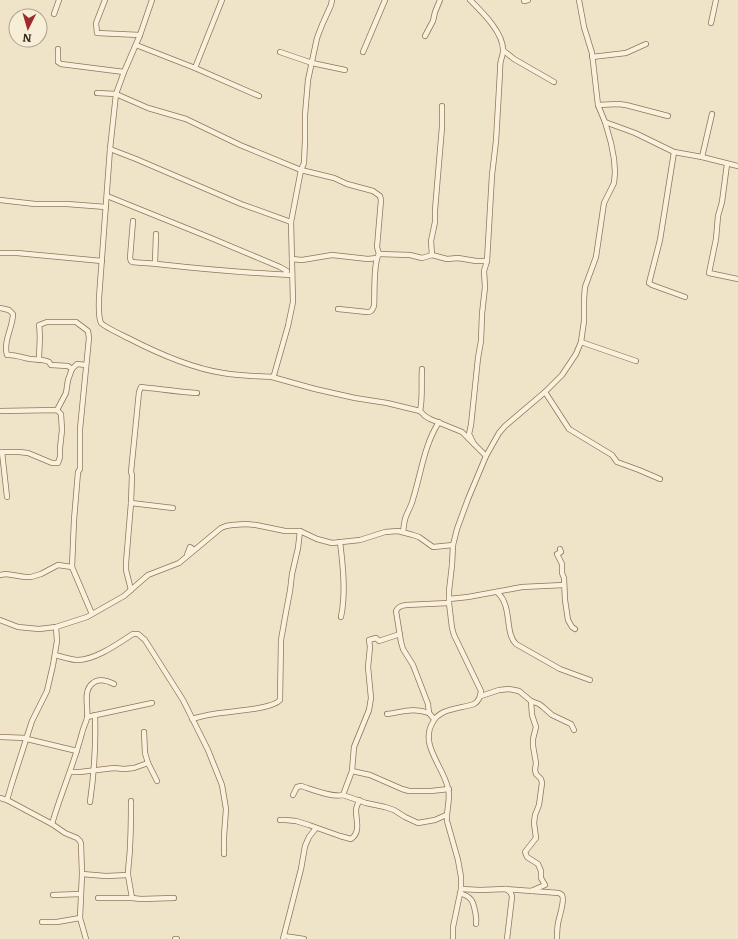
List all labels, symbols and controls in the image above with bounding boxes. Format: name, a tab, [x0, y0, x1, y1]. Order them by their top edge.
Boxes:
north arrow	[8, 8, 48, 48]
text: N	[22, 31, 32, 47]

